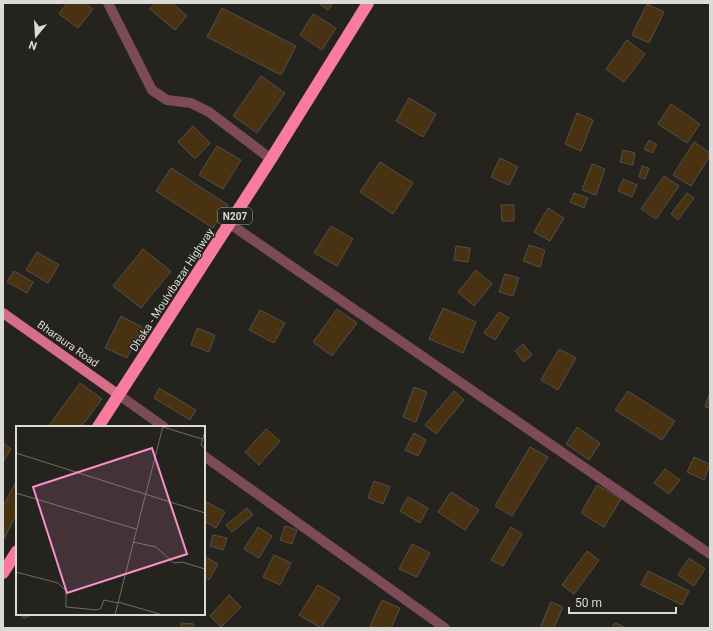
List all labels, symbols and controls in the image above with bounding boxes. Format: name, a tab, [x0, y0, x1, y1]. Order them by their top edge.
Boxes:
north arrow	[16, 16, 56, 56]
text: N	[27, 38, 39, 52]
road number: N207	[218, 208, 252, 224]
street label: Dhaka - Moulvibazar Highway	[127, 225, 217, 354]
street label: Bharaura Road	[35, 318, 101, 370]
inset map	[16, 426, 205, 615]
scale bar	[569, 589, 676, 615]
text: 50 m	[575, 596, 602, 610]

